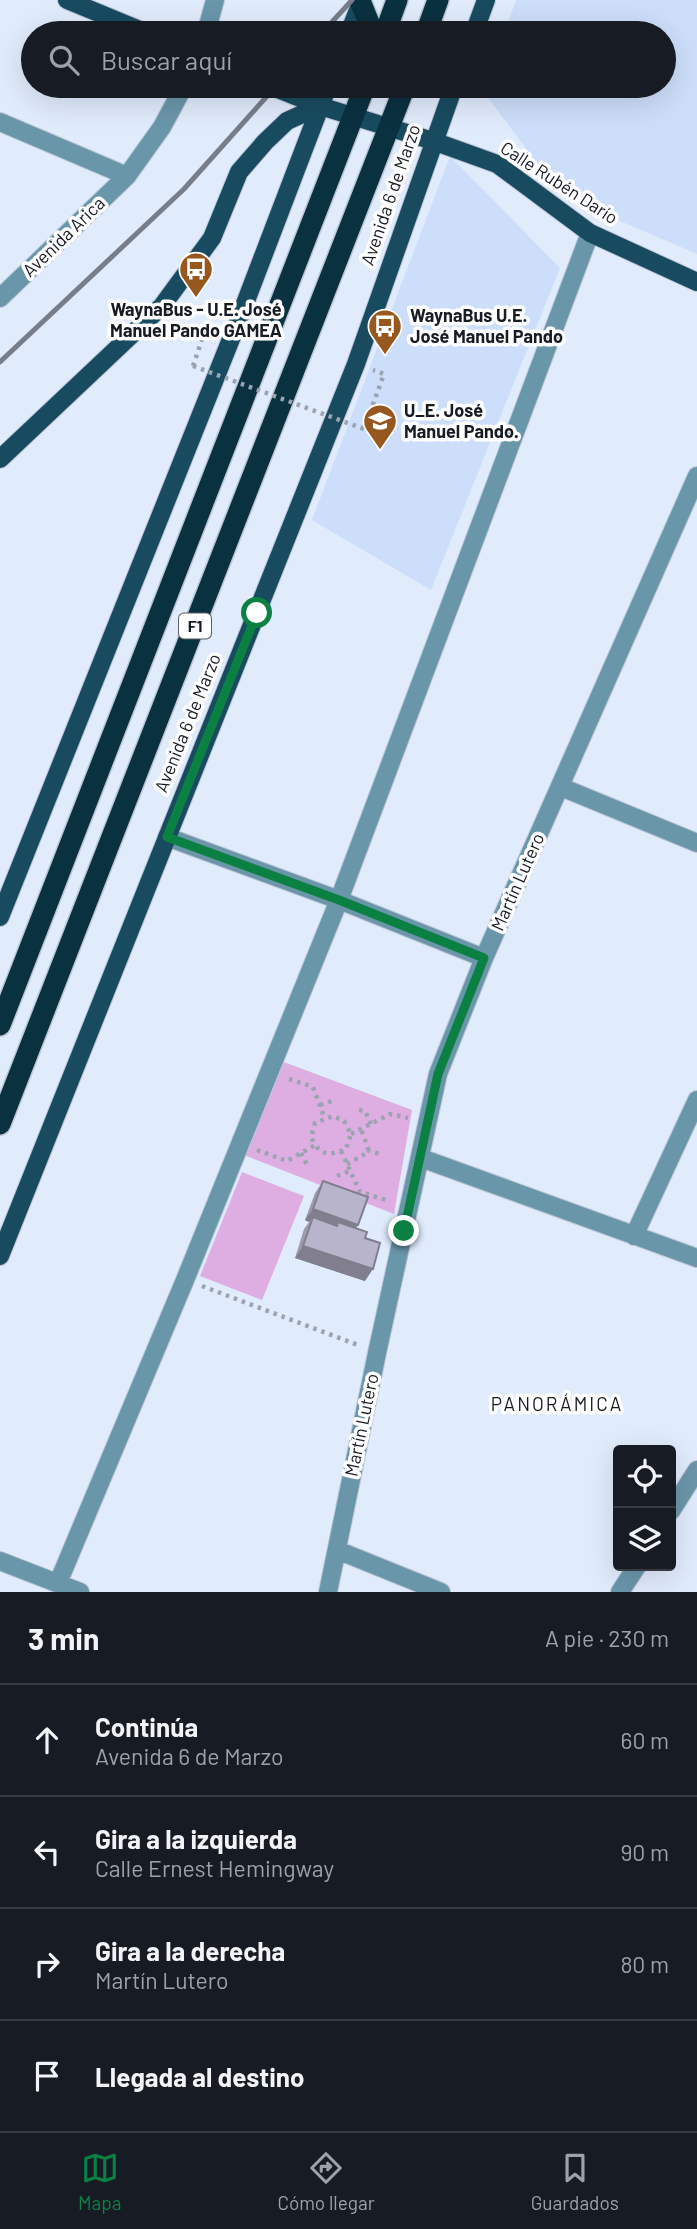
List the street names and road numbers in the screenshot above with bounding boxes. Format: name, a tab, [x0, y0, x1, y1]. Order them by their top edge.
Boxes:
street label: Avenida 6 de Marzo	[356, 121, 424, 268]
street label: Calle Rubén Darío	[497, 136, 622, 228]
street label: Avenida Arica	[18, 192, 109, 281]
road number: F1	[179, 614, 211, 638]
street label: Avenida 6 de Marzo	[149, 650, 225, 795]
street label: Martín Lutero	[486, 829, 548, 934]
street label: Martín Lutero	[339, 1371, 383, 1478]

